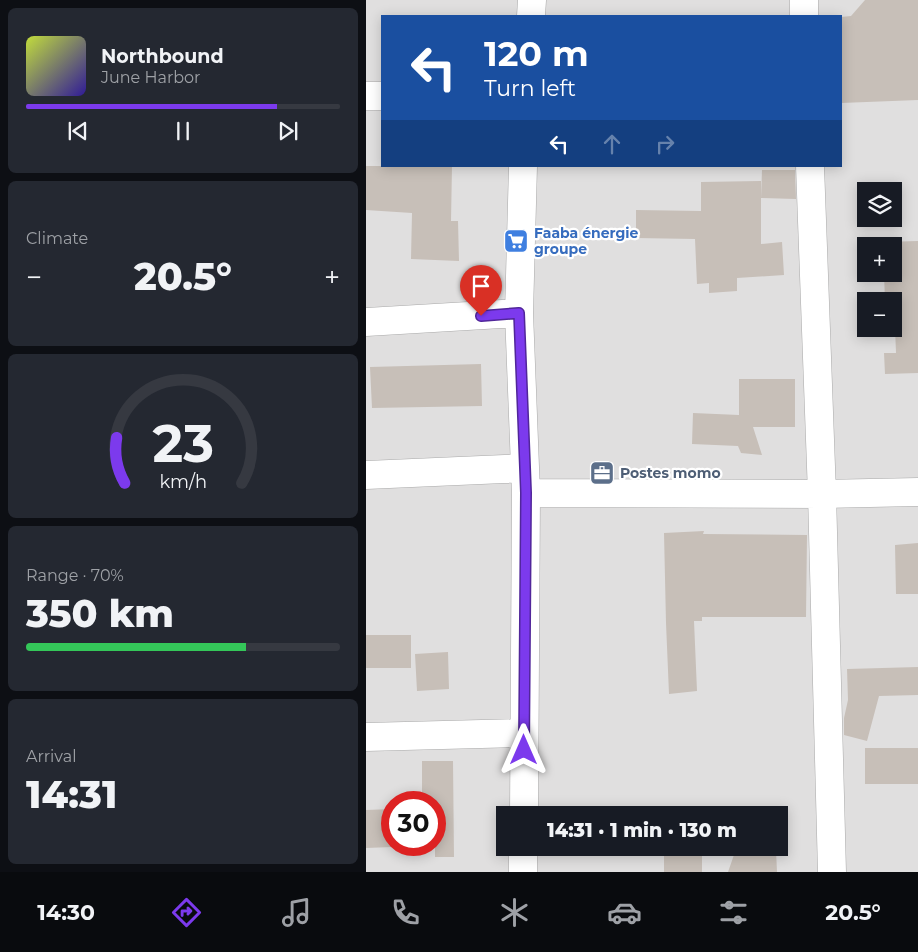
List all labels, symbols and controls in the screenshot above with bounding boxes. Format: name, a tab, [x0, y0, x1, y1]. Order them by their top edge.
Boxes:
text: 120 m	[484, 32, 589, 75]
icon: left	[401, 35, 466, 100]
text: Northbound	[101, 45, 224, 68]
text: June Harbor	[101, 68, 200, 87]
text: Turn left	[484, 75, 576, 102]
icon: previous	[64, 117, 92, 145]
icon: pause	[169, 117, 197, 145]
icon: next	[274, 117, 302, 145]
icon: left	[545, 130, 573, 158]
icon: ahead	[598, 130, 626, 158]
icon: right	[651, 130, 679, 158]
map controls	[857, 182, 902, 337]
button: layers	[857, 182, 902, 227]
place label: Faaba énergie groupe	[534, 224, 638, 258]
supermarket icon: Faaba énergie groupe	[503, 228, 529, 254]
text: Climate	[26, 229, 88, 248]
button: +	[857, 237, 902, 282]
text: 20.5°	[134, 253, 232, 300]
text: −	[26, 260, 42, 294]
text: +	[324, 260, 340, 294]
pin	[460, 265, 502, 316]
icon: arrive	[467, 272, 495, 300]
button: −	[857, 292, 902, 337]
text: 23	[152, 412, 214, 475]
office icon: Postes momo	[589, 460, 615, 486]
place label: Postes momo	[620, 464, 721, 482]
text: km/h	[159, 471, 207, 492]
text: Range · 70%	[26, 566, 124, 585]
text: 350 km	[26, 590, 174, 637]
position arrow	[497, 723, 549, 775]
text: Arrival	[26, 747, 76, 766]
text: 14:31	[26, 771, 117, 818]
speed limit sign: 30	[381, 791, 446, 856]
text: 14:31 · 1 min · 130 m	[547, 819, 737, 842]
icon: directions	[169, 895, 204, 930]
icon: music	[279, 895, 314, 930]
icon: phone	[388, 895, 423, 930]
icon: climate	[497, 895, 532, 930]
icon: car	[607, 895, 642, 930]
icon: filters	[716, 895, 751, 930]
text: 14:30	[37, 899, 95, 926]
text: 20.5°	[825, 899, 881, 926]

